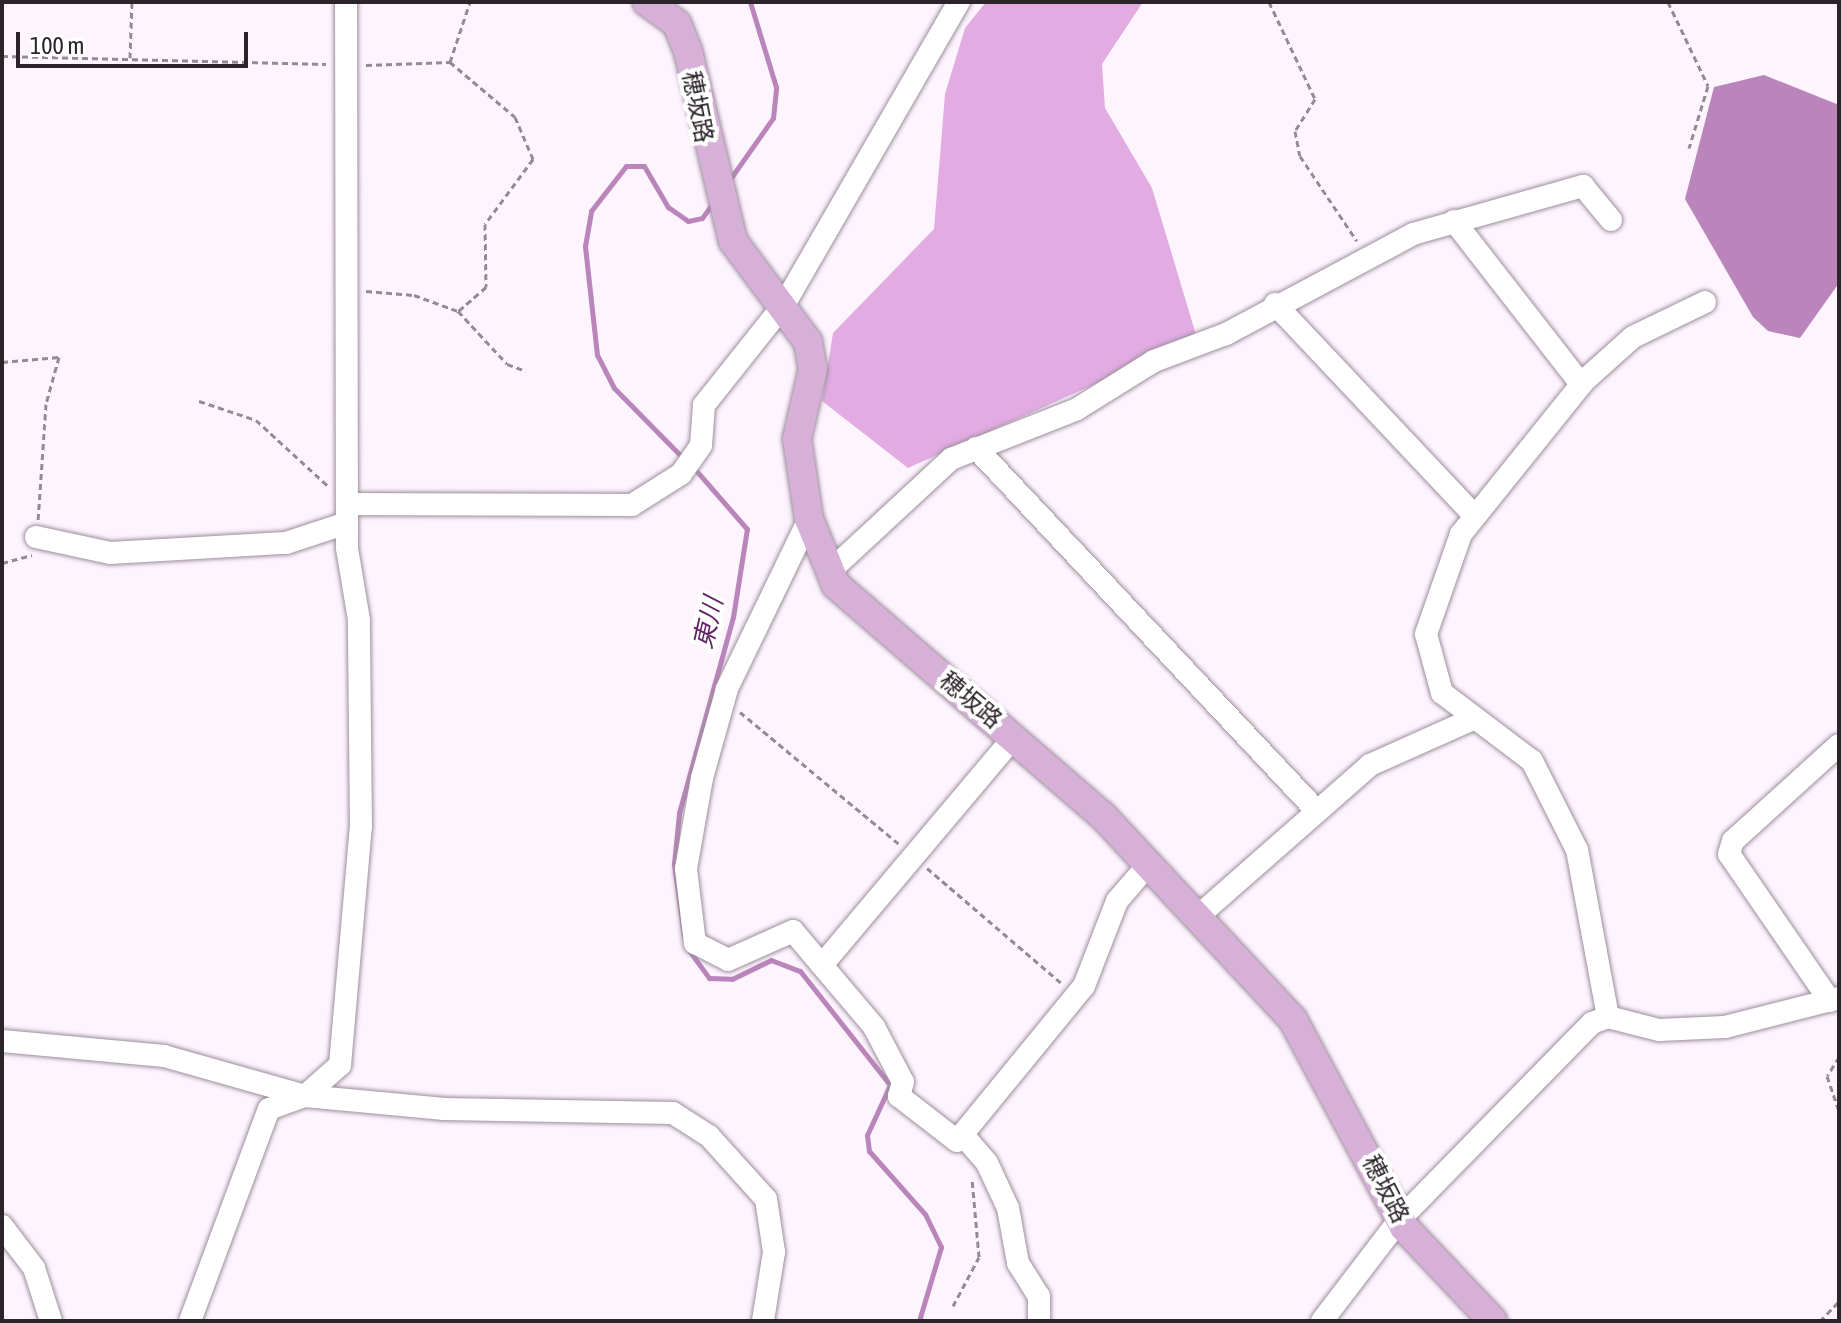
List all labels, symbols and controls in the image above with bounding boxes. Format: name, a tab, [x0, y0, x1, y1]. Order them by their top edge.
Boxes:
scale bar	[20, 16, 252, 66]
text: 100 m	[30, 32, 84, 59]
street label: 穂坂路	[677, 69, 719, 145]
water label: 東川	[688, 594, 730, 652]
street label: 穂坂路	[934, 666, 1008, 734]
street label: 穂坂路	[1357, 1150, 1415, 1228]

